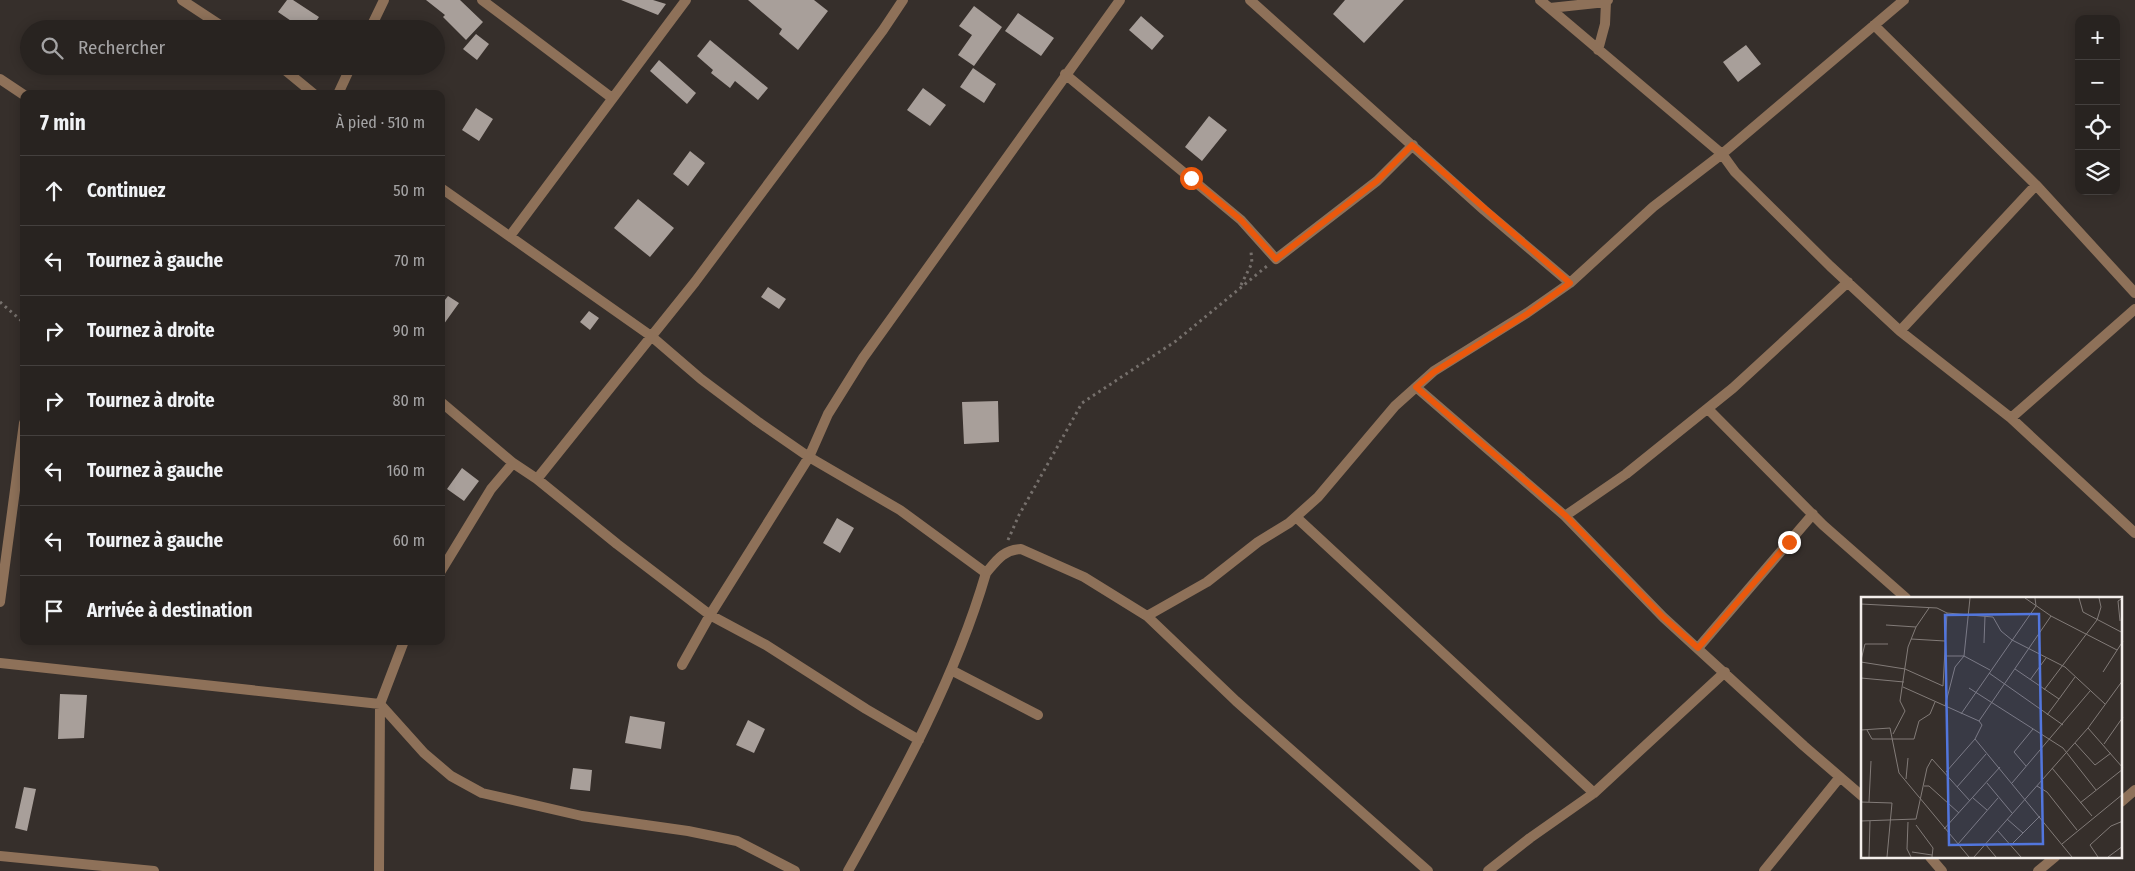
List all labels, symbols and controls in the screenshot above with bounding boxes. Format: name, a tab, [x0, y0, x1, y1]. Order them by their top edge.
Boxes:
map controls	[2075, 15, 2120, 195]
button: +	[2075, 15, 2120, 60]
search box	[20, 20, 445, 75]
icon: search	[38, 34, 66, 62]
text: Rechercher	[78, 36, 165, 59]
button: −	[2075, 60, 2120, 105]
button: locate	[2075, 105, 2120, 150]
text: 7 min	[40, 110, 86, 136]
text: À pied · 510 m	[336, 113, 425, 132]
button: layers	[2075, 150, 2120, 195]
route start	[1180, 167, 1203, 190]
icon: ahead	[40, 177, 68, 205]
text: Continuez	[87, 179, 166, 202]
text: 50 m	[393, 181, 425, 200]
icon: left	[40, 247, 68, 275]
text: Tournez à gauche	[87, 249, 223, 272]
text: 70 m	[394, 251, 425, 270]
icon: right	[40, 317, 68, 345]
text: Tournez à droite	[87, 319, 215, 342]
text: 90 m	[393, 321, 425, 340]
icon: right	[40, 387, 68, 415]
text: Tournez à droite	[87, 389, 215, 412]
text: 80 m	[393, 391, 425, 410]
icon: left	[40, 457, 68, 485]
text: Tournez à gauche	[87, 459, 223, 482]
text: 160 m	[386, 461, 425, 480]
icon: left	[40, 527, 68, 555]
text: Tournez à gauche	[87, 529, 223, 552]
text: 60 m	[393, 531, 425, 550]
route end	[1778, 531, 1801, 554]
icon: arrive	[40, 597, 68, 625]
inset map	[1861, 597, 2122, 858]
text: Arrivée à destination	[87, 599, 253, 622]

